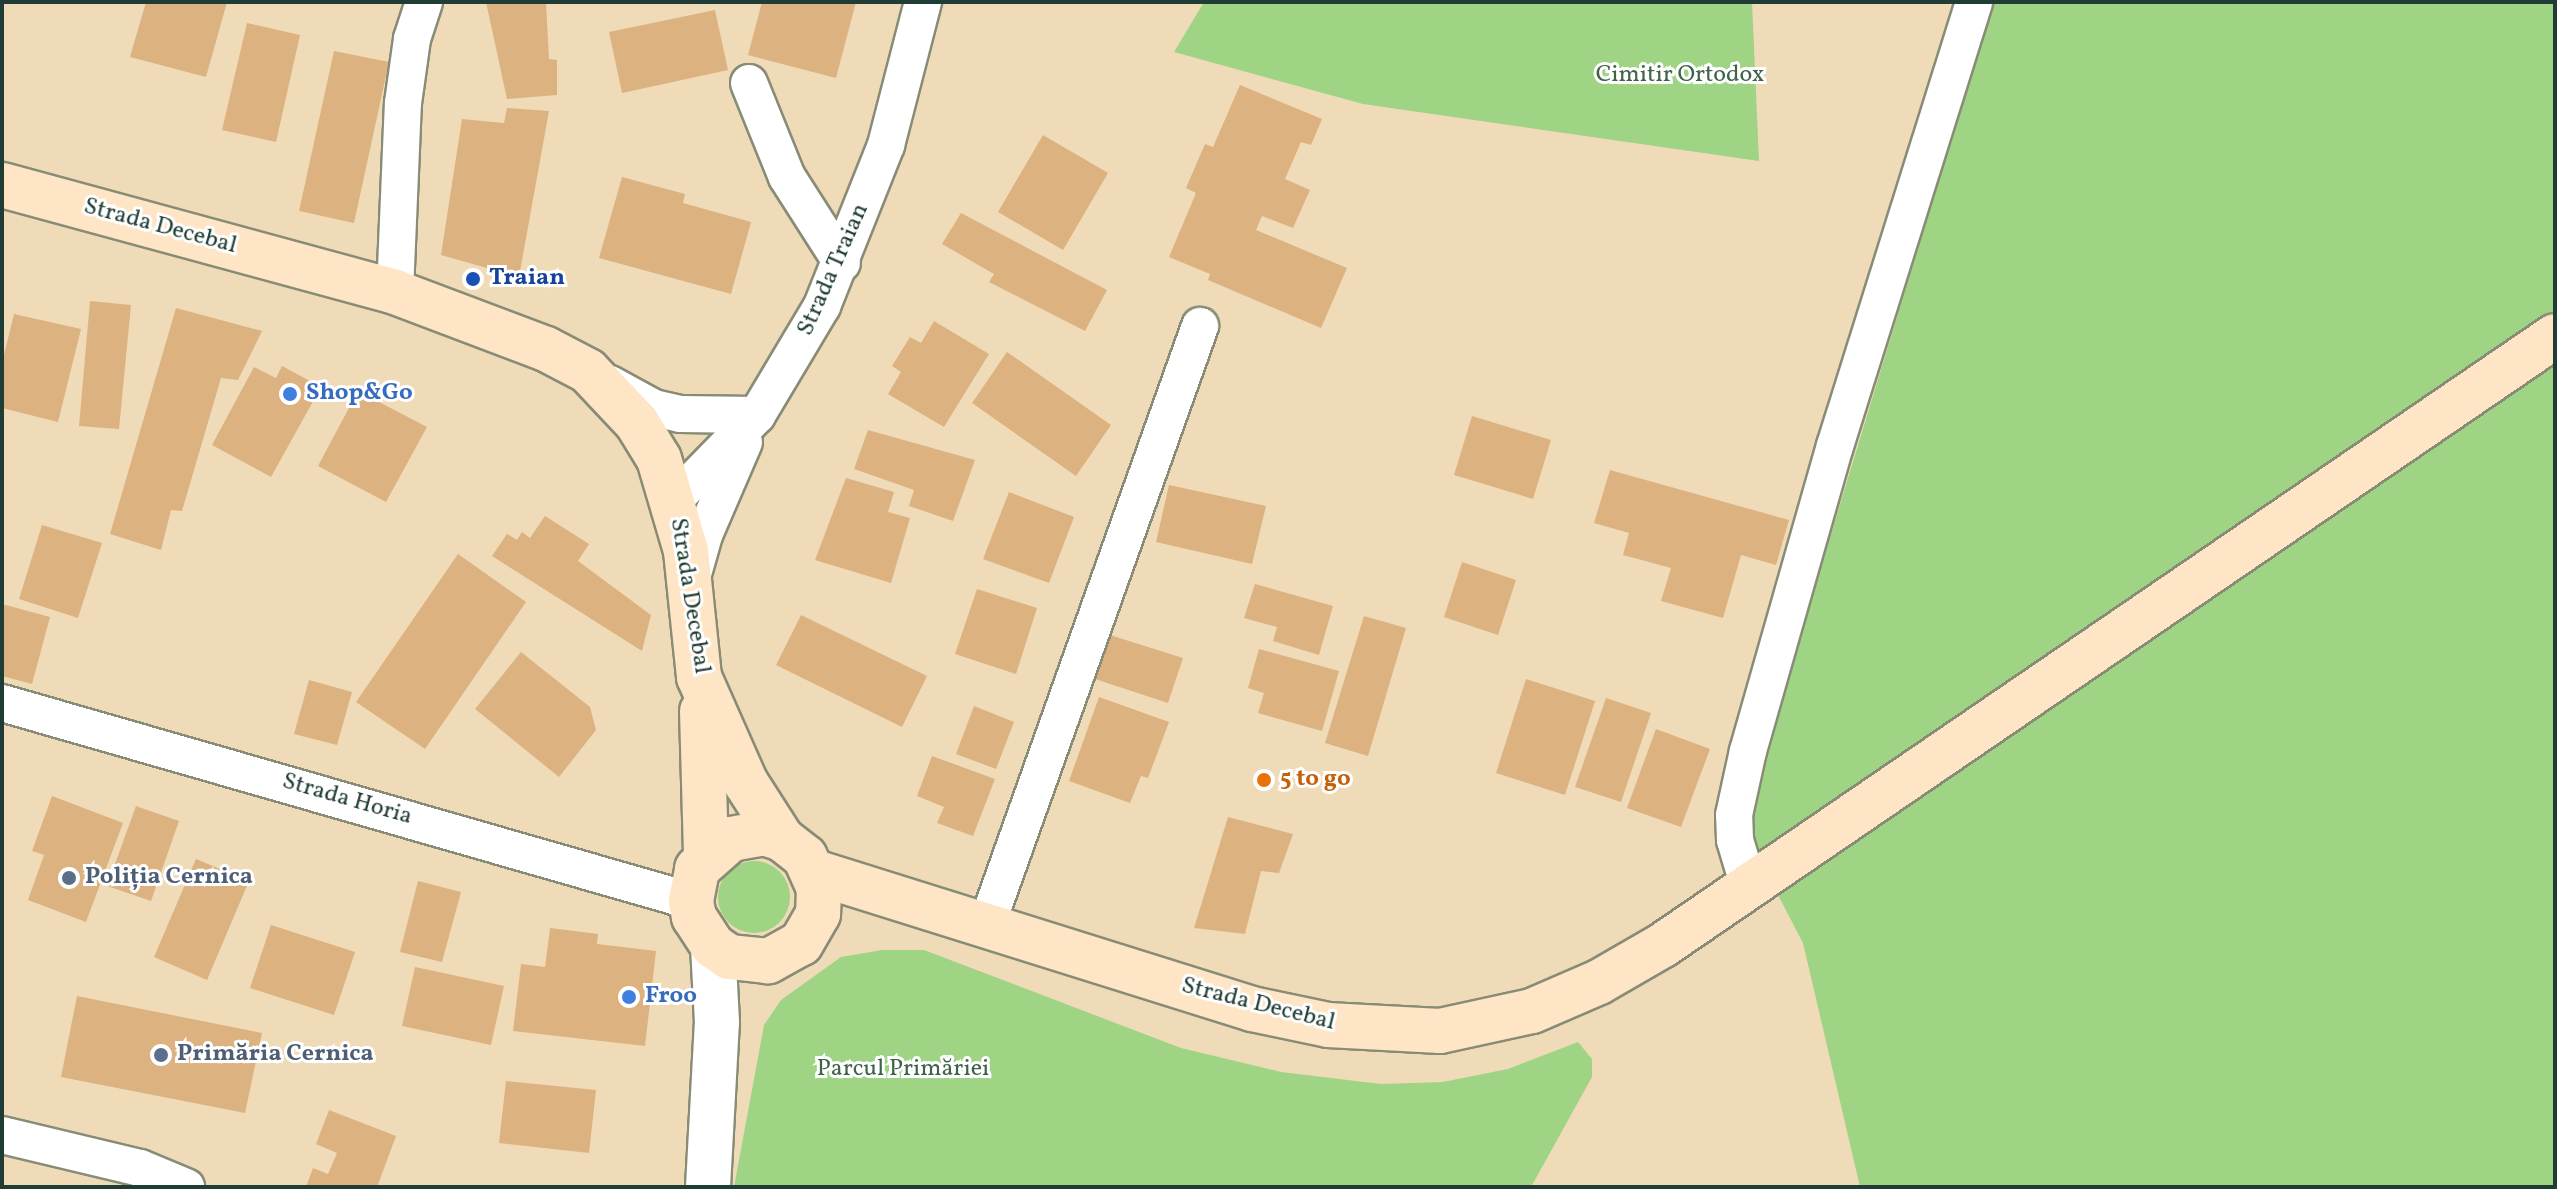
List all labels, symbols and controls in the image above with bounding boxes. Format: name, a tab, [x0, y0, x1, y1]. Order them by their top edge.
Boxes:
park label: Cimitir Ortodox	[1596, 62, 1764, 90]
street label: Strada Decebal	[80, 193, 240, 261]
street label: Strada Traian	[792, 199, 876, 341]
place label: Traian	[489, 265, 565, 293]
marker: Traian	[464, 270, 482, 288]
place label: Shop&Go	[306, 380, 413, 408]
marker: Shop&Go	[281, 385, 299, 403]
street label: Strada Decebal	[662, 516, 716, 676]
place label: 5 to go	[1280, 766, 1351, 794]
street label: Strada Horia	[279, 768, 415, 832]
marker: 5 to go	[1255, 771, 1273, 789]
place label: Poliția Cernica	[85, 864, 253, 892]
marker: Poliția Cernica	[60, 869, 78, 887]
street label: Strada Decebal	[1178, 972, 1338, 1038]
place label: Froo	[645, 983, 697, 1011]
marker: Froo	[620, 988, 638, 1006]
place label: Primăria Cernica	[177, 1041, 374, 1069]
marker: Primăria Cernica	[152, 1046, 170, 1064]
park label: Parcul Primăriei	[817, 1056, 989, 1084]

